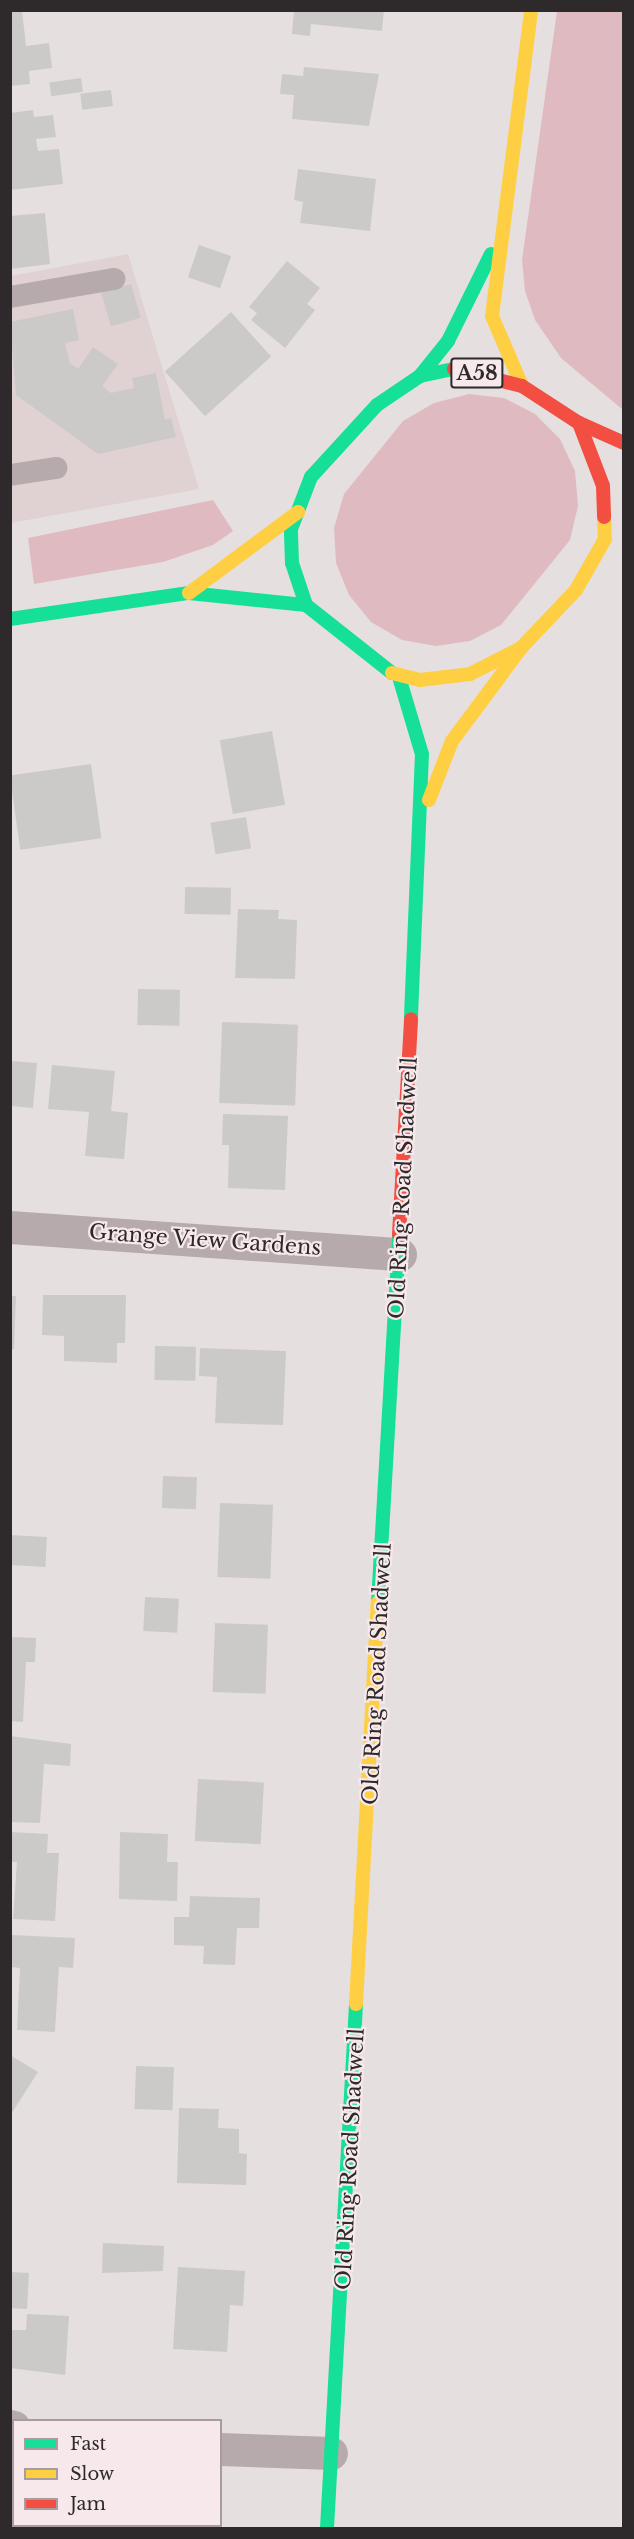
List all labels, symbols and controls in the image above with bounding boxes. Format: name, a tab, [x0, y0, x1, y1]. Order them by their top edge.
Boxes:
road number: A58	[450, 356, 504, 390]
street label: Old Ring Road Shadwell	[384, 1056, 422, 1320]
street label: Grange View Gardens	[87, 1219, 323, 1261]
street label: Old Ring Road Shadwell	[358, 1542, 396, 1806]
street label: Old Ring Road Shadwell	[331, 2027, 369, 2291]
legend	[12, 2419, 222, 2527]
text: Fast	[70, 2433, 106, 2455]
text: Slow	[70, 2463, 114, 2485]
text: Jam	[70, 2493, 106, 2515]

